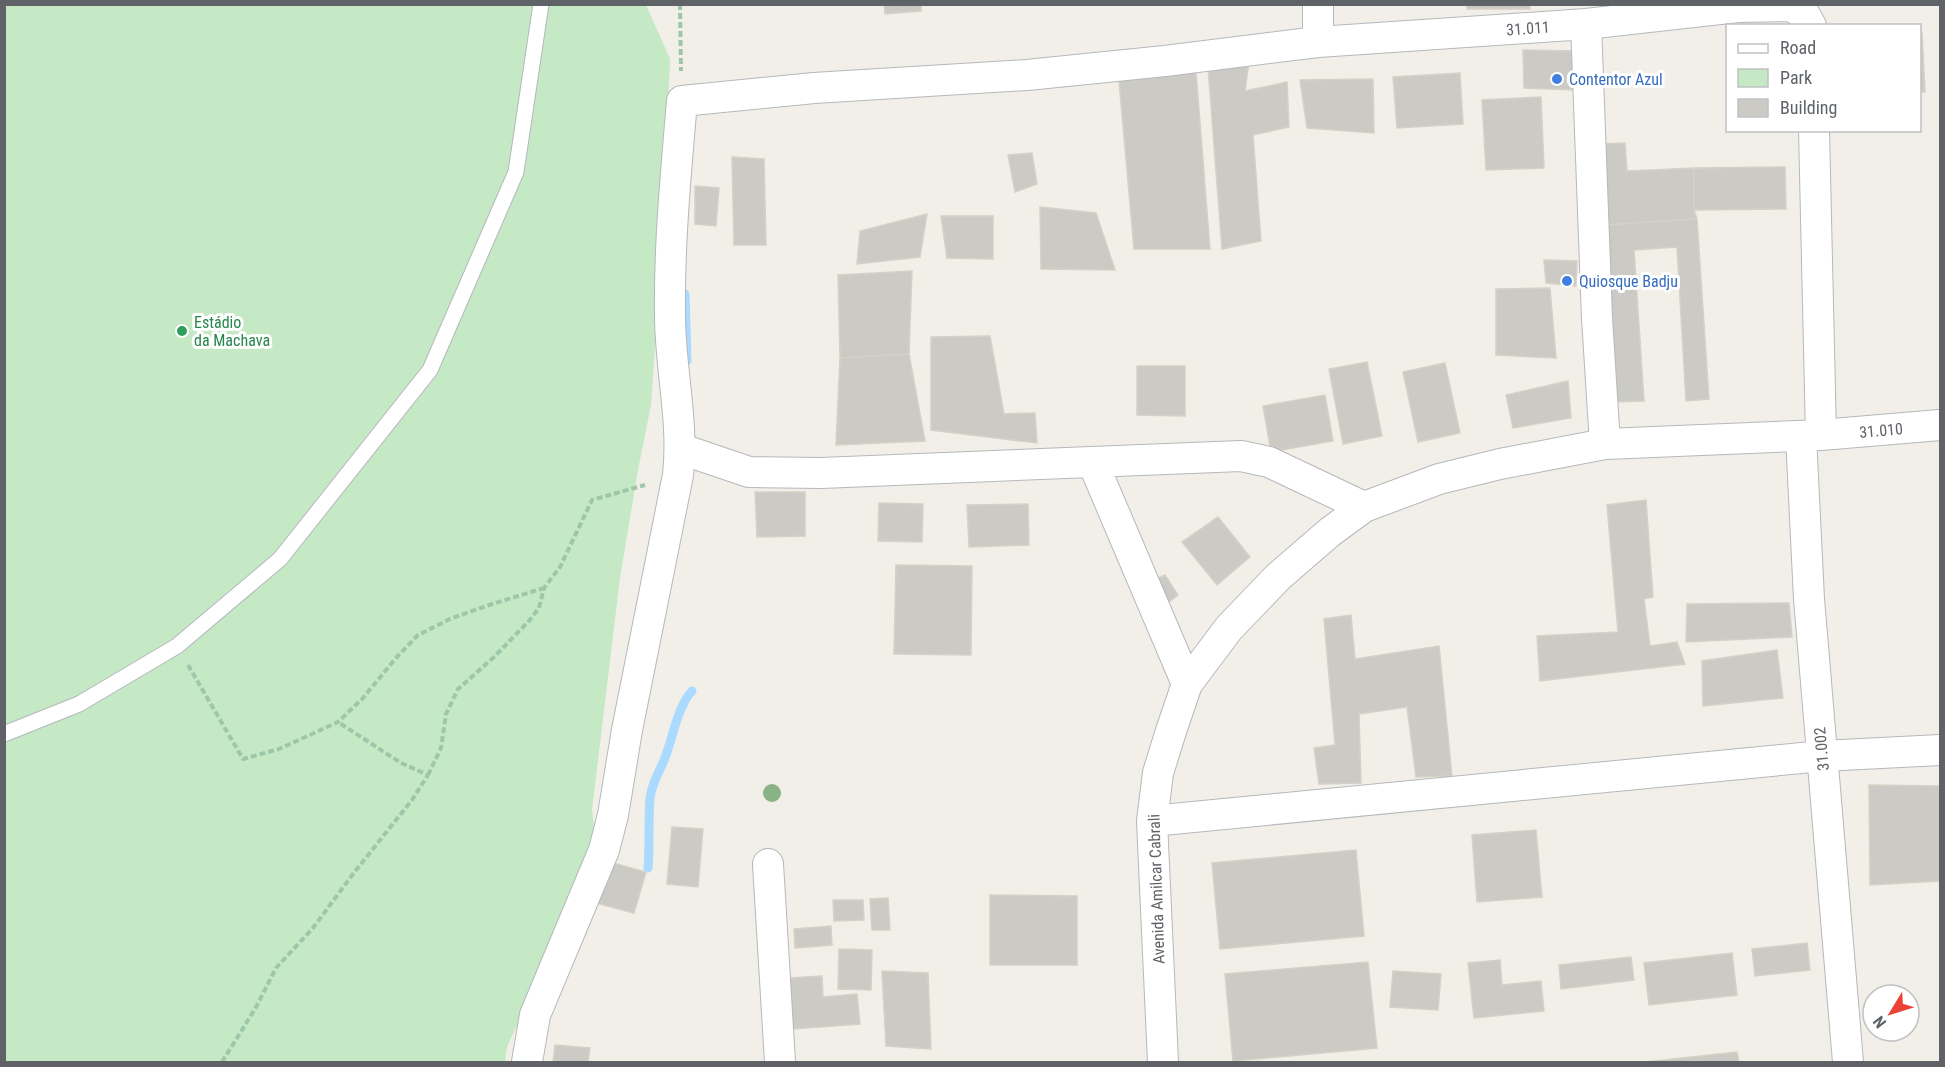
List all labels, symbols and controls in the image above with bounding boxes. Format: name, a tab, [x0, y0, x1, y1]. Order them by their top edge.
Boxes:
street label: 31.011	[1506, 17, 1551, 40]
legend	[1726, 24, 1921, 132]
text: Road	[1780, 37, 1816, 58]
text: Park	[1780, 67, 1812, 88]
place label: Contentor Azul	[1569, 70, 1663, 89]
marker: Contentor Azul	[1550, 72, 1564, 86]
text: Building	[1780, 97, 1837, 118]
place label: Quiosque Badju	[1579, 272, 1678, 291]
marker: Quiosque Badju	[1560, 274, 1574, 288]
place label: Estádio da Machava	[194, 313, 270, 350]
marker: Estádio da Machava	[175, 324, 189, 338]
street label: 31.010	[1858, 419, 1904, 442]
street label: 31.002	[1810, 726, 1833, 772]
street label: Avenida Amilcar Cabrali	[1144, 814, 1169, 964]
north arrow	[1861, 983, 1921, 1043]
text: N	[1869, 1012, 1890, 1032]

